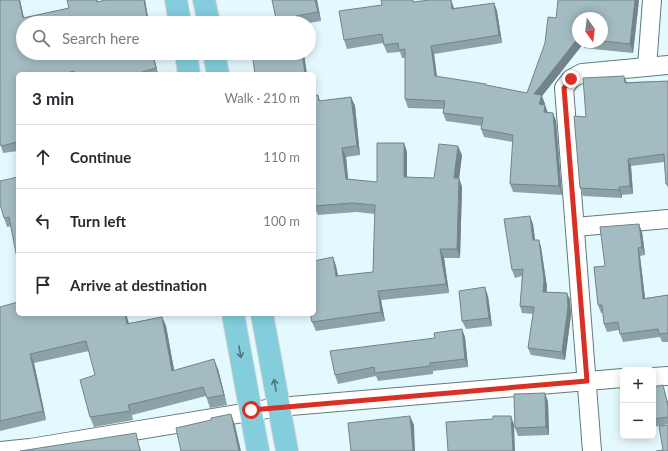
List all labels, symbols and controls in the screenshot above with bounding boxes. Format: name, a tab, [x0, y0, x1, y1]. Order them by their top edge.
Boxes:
north arrow	[572, 12, 608, 48]
search box	[16, 16, 316, 60]
icon: search	[30, 27, 52, 49]
text: Search here	[62, 29, 139, 47]
route end	[562, 70, 580, 88]
text: 3 min	[32, 88, 74, 109]
text: Walk · 210 m	[224, 90, 300, 106]
icon: ahead	[32, 146, 54, 168]
text: Continue	[70, 148, 131, 166]
text: 110 m	[263, 149, 300, 165]
icon: left	[32, 210, 54, 232]
text: Turn left	[70, 212, 126, 230]
text: 100 m	[263, 213, 300, 229]
icon: arrive	[32, 274, 54, 296]
text: Arrive at destination	[70, 276, 207, 294]
one-way arrow	[236, 345, 244, 358]
map controls	[620, 367, 656, 439]
button: +	[620, 367, 656, 403]
one-way arrow	[270, 379, 278, 392]
route start	[242, 401, 260, 419]
button: −	[620, 403, 656, 439]

